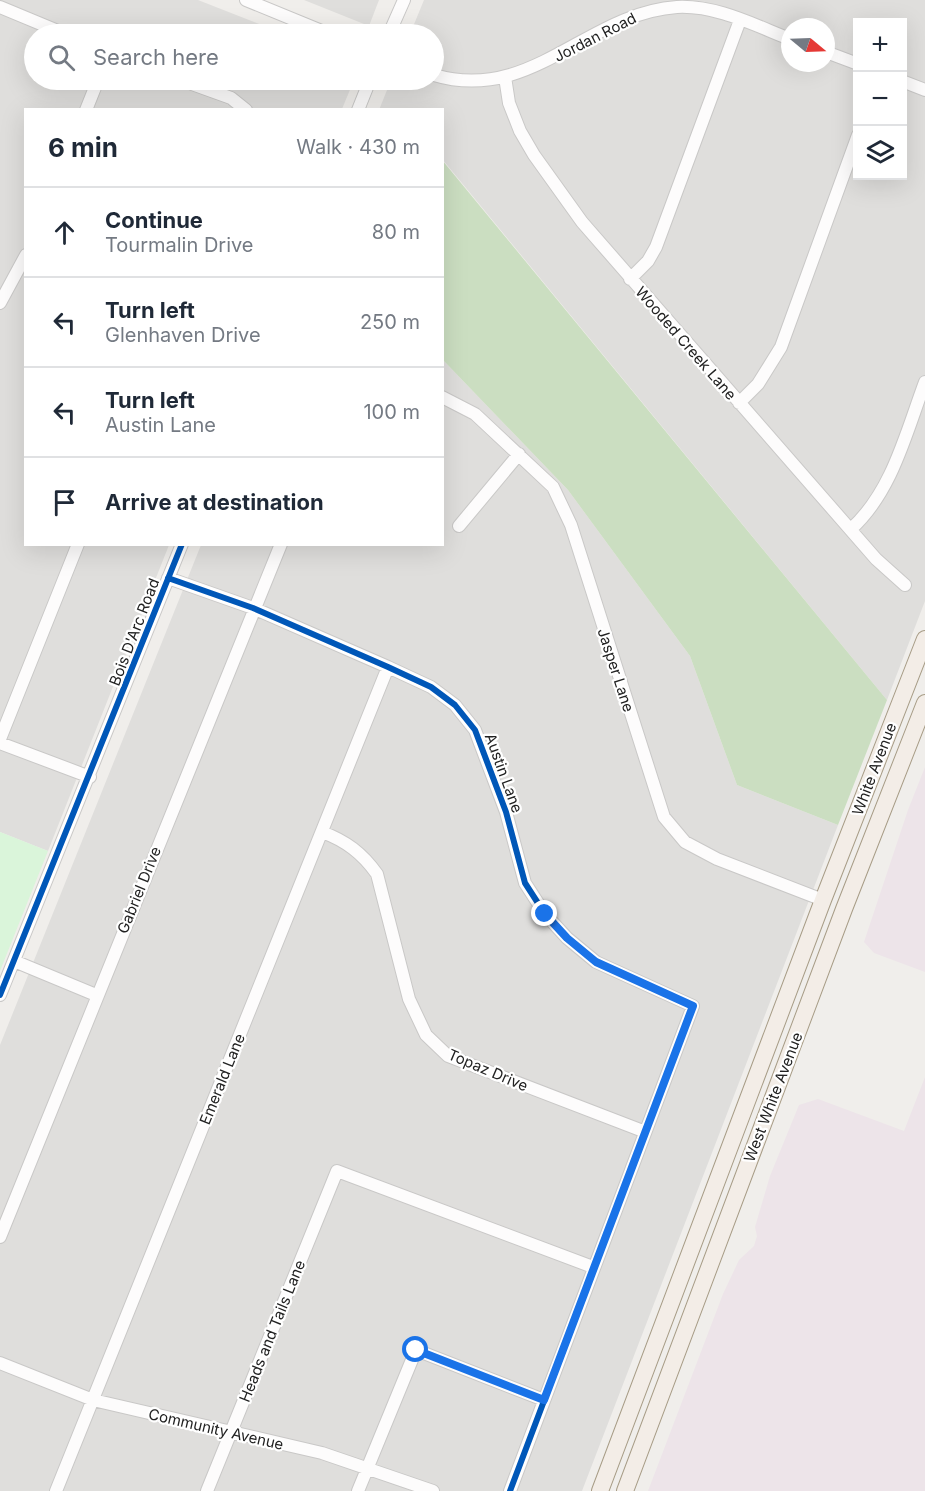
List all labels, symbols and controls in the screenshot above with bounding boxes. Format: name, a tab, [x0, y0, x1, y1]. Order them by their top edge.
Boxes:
street label: Jordan Road	[551, 8, 639, 66]
north arrow	[781, 18, 835, 72]
map controls	[853, 18, 907, 180]
button: +	[853, 18, 907, 72]
search box	[24, 24, 444, 90]
icon: search	[45, 41, 78, 74]
text: Search here	[93, 44, 219, 70]
button: −	[853, 72, 907, 126]
button: layers	[853, 126, 907, 180]
text: 6 min	[48, 132, 118, 163]
text: Walk · 430 m	[296, 135, 420, 159]
text: Continue	[105, 207, 203, 233]
icon: ahead	[48, 216, 81, 249]
text: 80 m	[372, 220, 420, 244]
text: Tourmalin Drive	[105, 233, 254, 257]
street label: Wooded Creek Lane	[632, 282, 740, 404]
text: Turn left	[105, 297, 195, 323]
icon: left	[48, 306, 81, 339]
text: 250 m	[360, 310, 420, 334]
text: Glenhaven Drive	[105, 323, 261, 347]
text: Turn left	[105, 387, 195, 413]
icon: left	[48, 396, 81, 429]
text: 100 m	[363, 400, 420, 424]
text: Austin Lane	[105, 413, 216, 437]
icon: arrive	[48, 486, 81, 519]
text: Arrive at destination	[105, 489, 324, 515]
street label: Bois D'Arc Road	[105, 576, 163, 688]
street label: Jasper Lane	[593, 626, 639, 714]
street label: White Avenue	[848, 720, 900, 818]
street label: Austin Lane	[481, 731, 527, 815]
street label: Gabriel Drive	[113, 844, 165, 936]
route end	[531, 900, 557, 926]
street label: West White Avenue	[739, 1029, 807, 1165]
street label: Emerald Lane	[195, 1031, 249, 1127]
street label: Topaz Drive	[445, 1045, 531, 1095]
street label: Heads and Tails Lane	[235, 1257, 309, 1405]
route start	[402, 1336, 428, 1362]
street label: Community Avenue	[147, 1404, 285, 1454]

